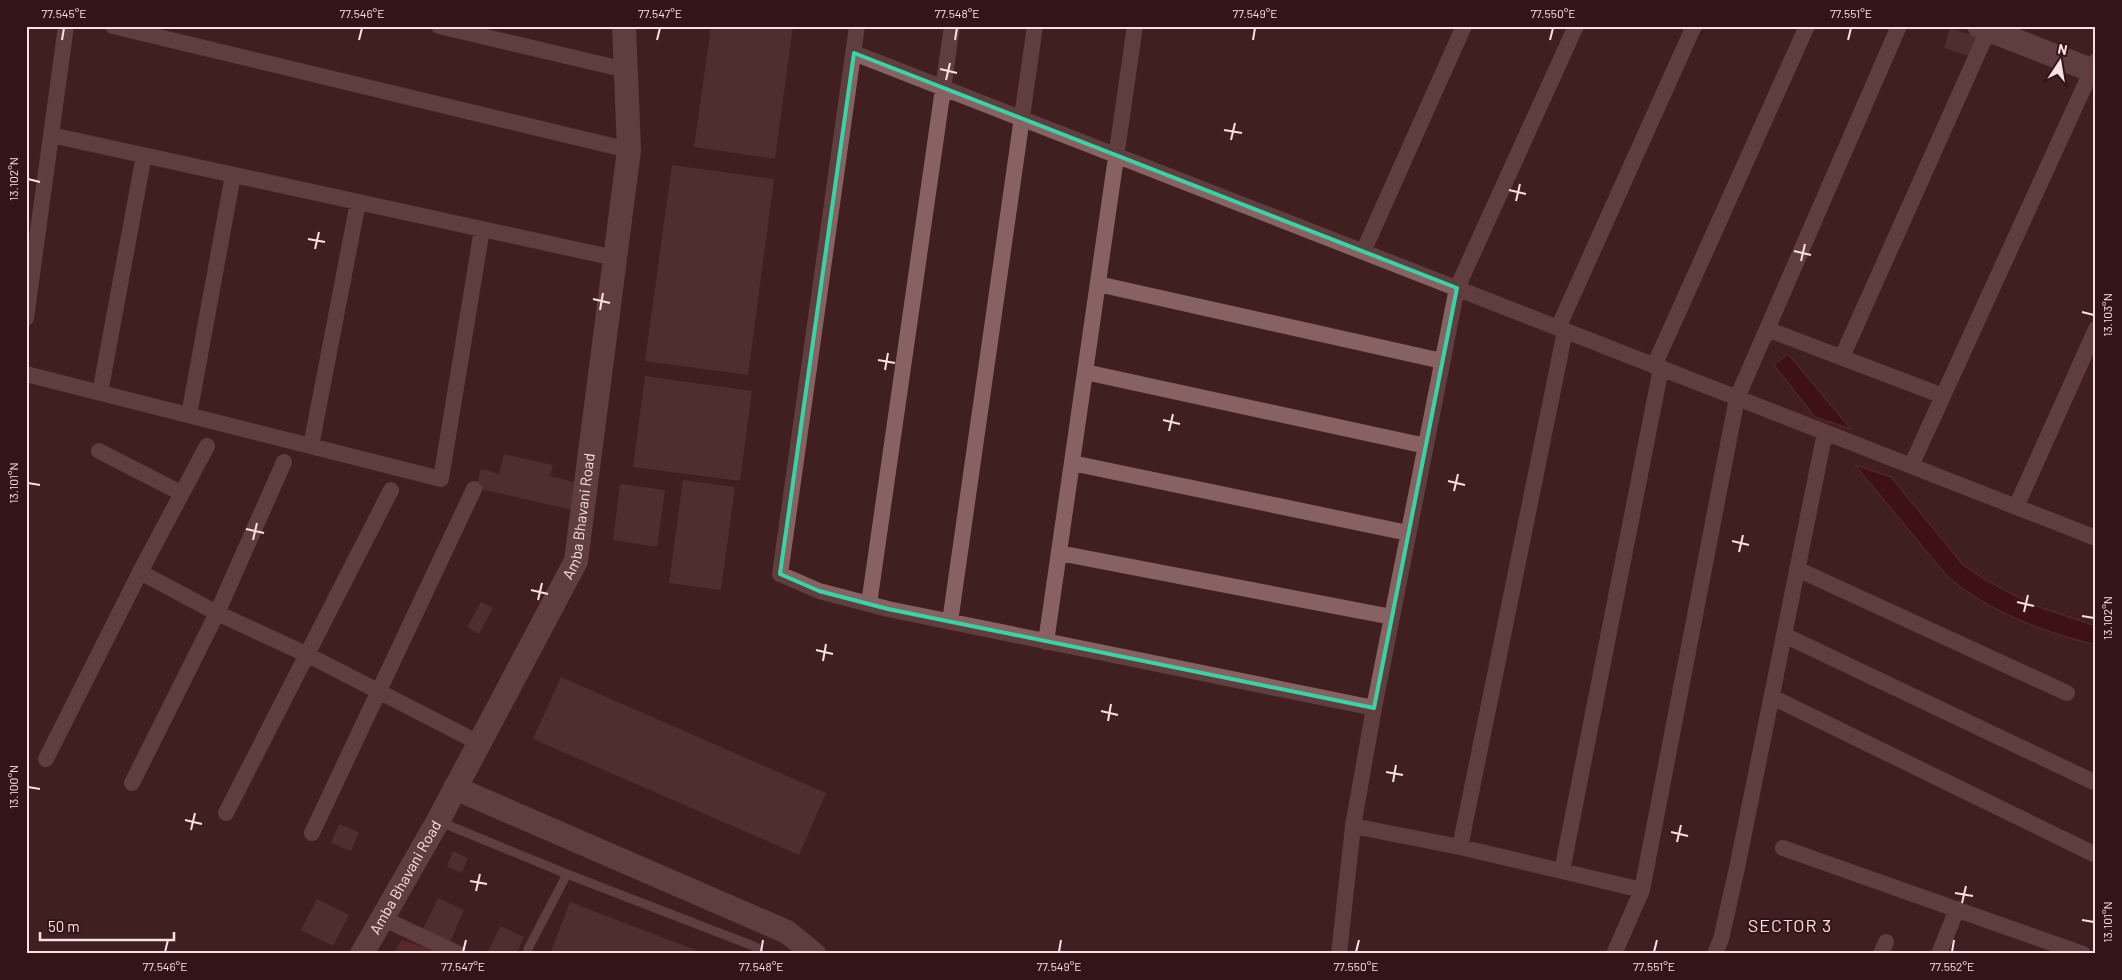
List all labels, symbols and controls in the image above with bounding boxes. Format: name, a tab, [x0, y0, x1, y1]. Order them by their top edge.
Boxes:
text: 77.545°E	[42, 6, 86, 20]
text: 77.546°E	[340, 6, 384, 20]
text: 77.547°E	[638, 6, 682, 20]
text: 77.548°E	[934, 6, 980, 20]
text: 77.549°E	[1232, 6, 1278, 20]
text: 77.550°E	[1530, 6, 1576, 20]
text: 77.551°E	[1830, 6, 1872, 20]
north arrow	[2034, 38, 2084, 88]
text: N	[2056, 40, 2069, 58]
text: 13.102°N	[6, 157, 20, 201]
text: 13.103°N	[2100, 293, 2114, 337]
street label: Amba Bhavani Road	[558, 452, 598, 582]
text: 13.101°N	[6, 462, 20, 504]
text: 13.102°N	[2100, 596, 2114, 640]
text: 13.100°N	[6, 765, 20, 809]
street label: Amba Bhavani Road	[365, 817, 444, 937]
text: 13.101°N	[2100, 901, 2114, 943]
scale bar	[40, 910, 174, 942]
district label: SECTOR 3	[1748, 914, 1832, 936]
text: 50 m	[48, 917, 80, 935]
text: 77.546°E	[143, 959, 187, 973]
text: 77.547°E	[441, 959, 485, 973]
text: 77.548°E	[738, 959, 784, 973]
text: 77.549°E	[1036, 959, 1082, 973]
text: 77.550°E	[1333, 959, 1379, 973]
text: 77.551°E	[1633, 959, 1675, 973]
text: 77.552°E	[1930, 959, 1974, 973]

